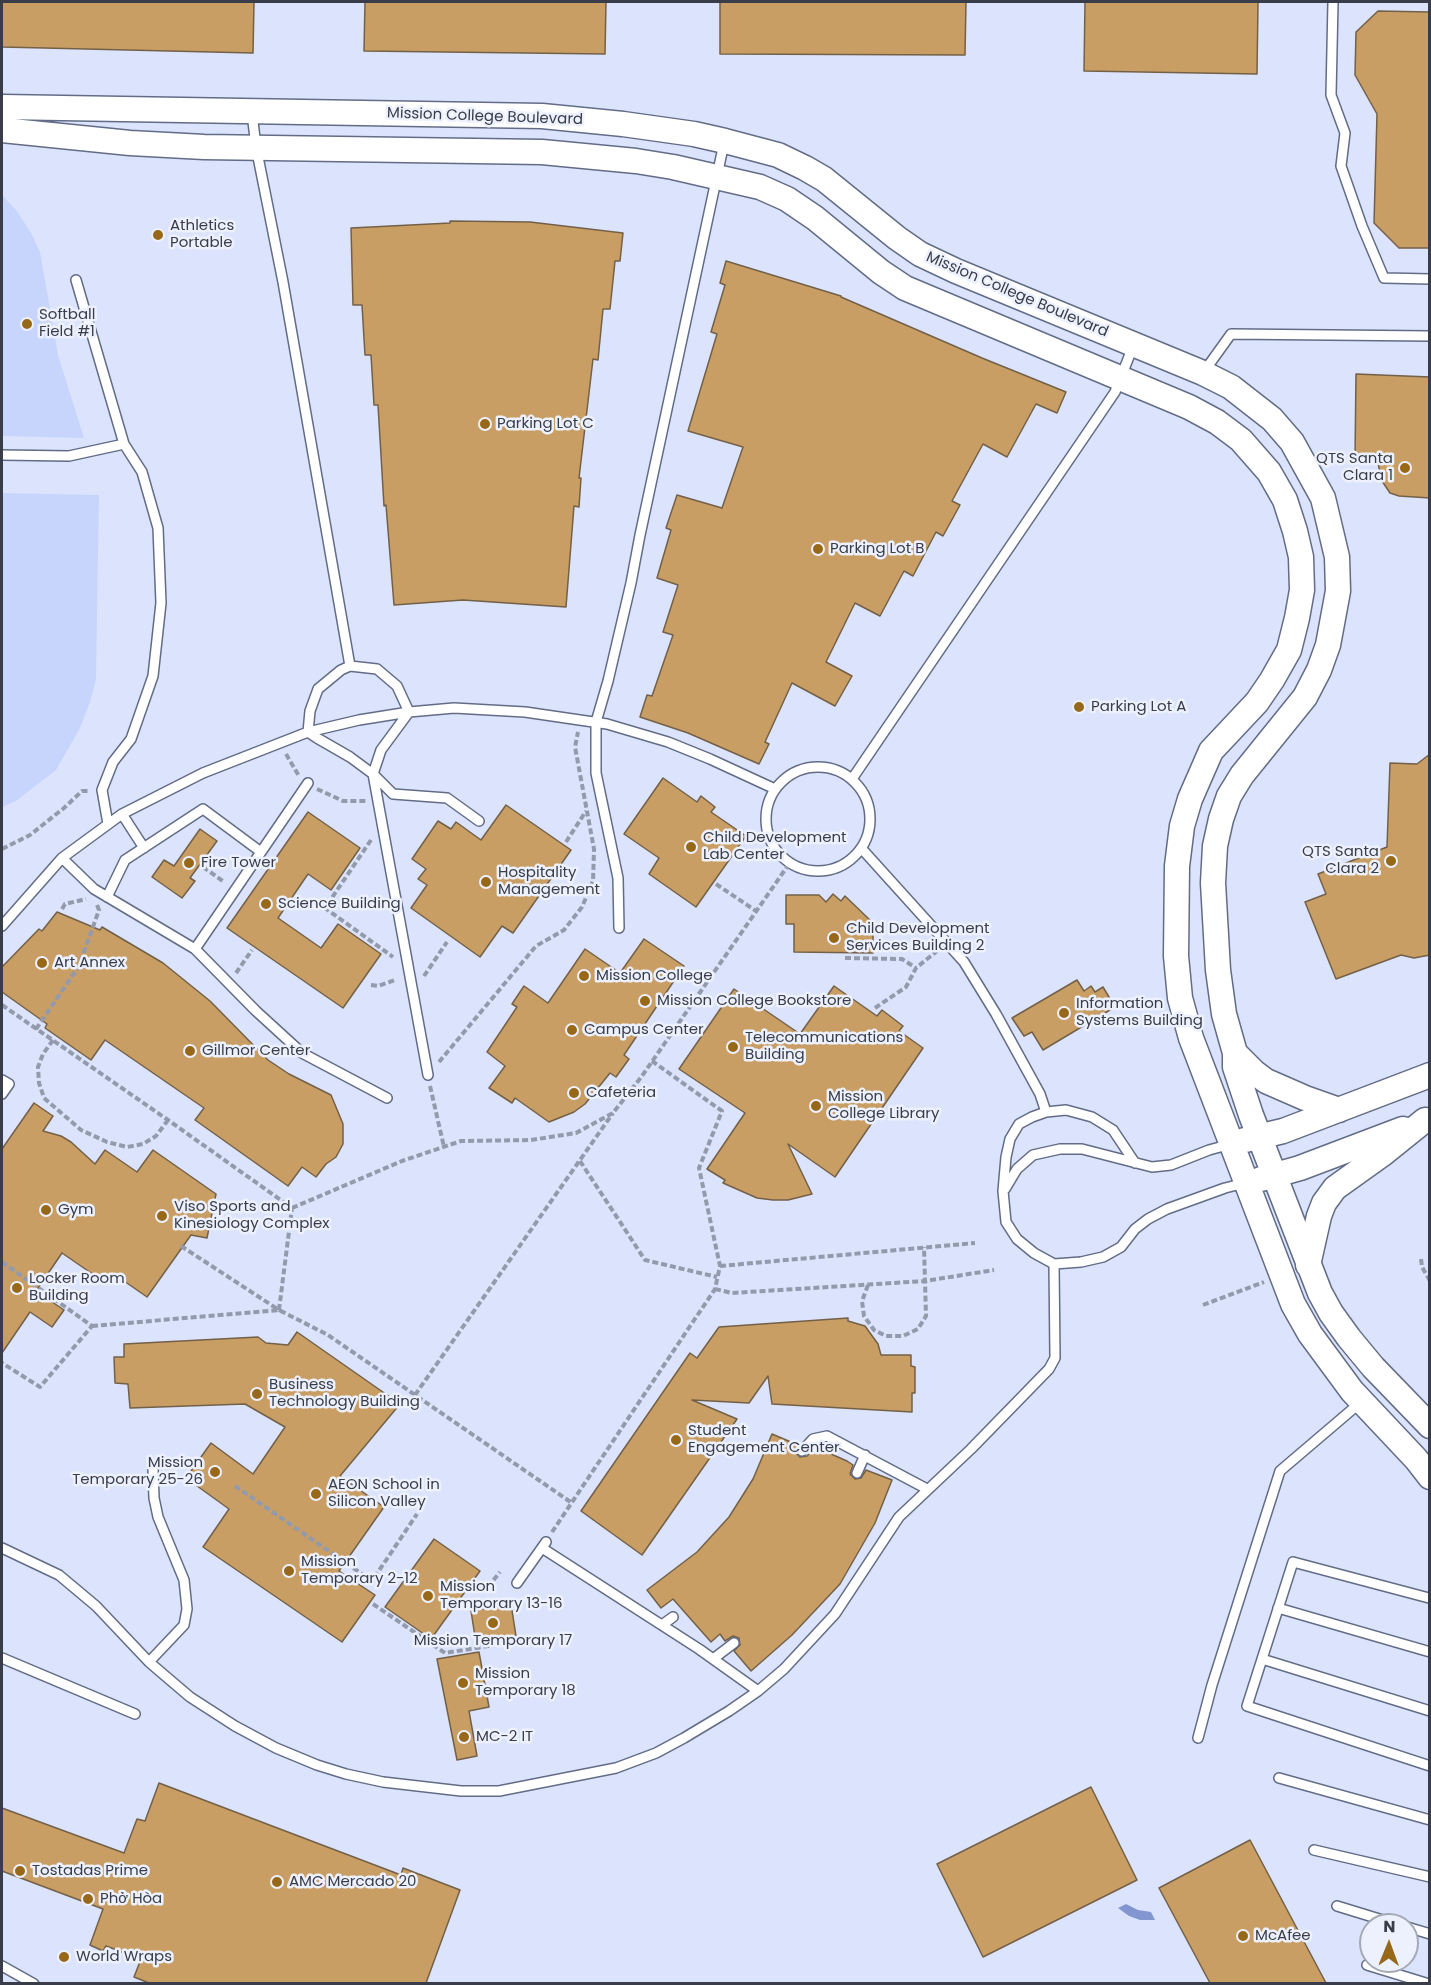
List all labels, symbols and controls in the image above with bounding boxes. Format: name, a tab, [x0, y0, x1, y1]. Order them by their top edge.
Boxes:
street label: Mission College Boulevard	[387, 105, 583, 129]
place label: Athletics Portable	[170, 217, 234, 252]
marker: Athletics Portable	[151, 228, 165, 242]
street label: Mission College Boulevard	[923, 248, 1111, 342]
place label: Softball Field #1	[39, 306, 95, 341]
marker: Softball Field #1	[20, 317, 34, 331]
place label: Parking Lot C	[497, 415, 594, 433]
marker: Parking Lot C	[478, 417, 492, 431]
place label: QTS Santa Clara 1	[1316, 450, 1393, 485]
marker: QTS Santa Clara 1	[1398, 461, 1412, 475]
place label: Parking Lot B	[830, 540, 924, 558]
marker: Parking Lot B	[811, 542, 825, 556]
place label: Parking Lot A	[1091, 698, 1186, 716]
marker: Parking Lot A	[1072, 700, 1086, 714]
place label: Child Development Lab Center	[703, 829, 847, 864]
marker: Child Development Lab Center	[684, 840, 698, 854]
place label: QTS Santa Clara 2	[1302, 843, 1379, 878]
place label: Fire Tower	[201, 854, 276, 872]
marker: QTS Santa Clara 2	[1384, 854, 1398, 868]
marker: Fire Tower	[182, 856, 196, 870]
place label: Hospitality Management	[498, 864, 600, 899]
marker: Hospitality Management	[479, 875, 493, 889]
place label: Science Building	[278, 895, 401, 913]
marker: Science Building	[259, 897, 273, 911]
place label: Child Development Services Building 2	[846, 920, 990, 955]
marker: Child Development Services Building 2	[827, 931, 841, 945]
place label: Art Annex	[54, 954, 125, 972]
marker: Art Annex	[35, 956, 49, 970]
place label: Mission College	[596, 967, 712, 985]
marker: Mission College	[577, 969, 591, 983]
place label: Mission College Bookstore	[657, 992, 851, 1010]
marker: Mission College Bookstore	[638, 994, 652, 1008]
place label: Information Systems Building	[1076, 995, 1203, 1030]
marker: Information Systems Building	[1057, 1006, 1071, 1020]
place label: Campus Center	[584, 1021, 704, 1039]
marker: Campus Center	[565, 1023, 579, 1037]
place label: Telecommunications Building	[745, 1029, 903, 1064]
marker: Telecommunications Building	[726, 1040, 740, 1054]
place label: Gillmor Center	[202, 1042, 310, 1060]
marker: Gillmor Center	[183, 1044, 197, 1058]
place label: Cafeteria	[586, 1084, 656, 1102]
marker: Cafeteria	[567, 1086, 581, 1100]
place label: Mission College Library	[828, 1088, 939, 1123]
marker: Mission College Library	[809, 1099, 823, 1113]
place label: Viso Sports and Kinesiology Complex	[174, 1198, 330, 1233]
place label: Gym	[58, 1201, 94, 1219]
marker: Gym	[39, 1203, 53, 1217]
marker: Viso Sports and Kinesiology Complex	[155, 1209, 169, 1223]
place label: Locker Room Building	[29, 1270, 125, 1305]
marker: Locker Room Building	[10, 1281, 24, 1295]
place label: Business Technology Building	[269, 1376, 420, 1411]
marker: Business Technology Building	[250, 1387, 264, 1401]
place label: Student Engagement Center	[688, 1422, 840, 1457]
marker: Student Engagement Center	[669, 1433, 683, 1447]
place label: Mission Temporary 25-26	[72, 1454, 203, 1489]
marker: Mission Temporary 25-26	[208, 1465, 222, 1479]
place label: AEON School in Silicon Valley	[328, 1476, 440, 1511]
marker: AEON School in Silicon Valley	[309, 1487, 323, 1501]
place label: Mission Temporary 2-12	[301, 1553, 418, 1588]
marker: Mission Temporary 2-12	[282, 1564, 296, 1578]
place label: Mission Temporary 13-16	[440, 1578, 563, 1613]
marker: Mission Temporary 13-16	[421, 1589, 435, 1603]
marker: Mission Temporary 17	[486, 1616, 500, 1630]
place label: Mission Temporary 17	[414, 1632, 572, 1650]
place label: Mission Temporary 18	[475, 1665, 576, 1700]
marker: Mission Temporary 18	[456, 1676, 470, 1690]
place label: MC-2 IT	[476, 1728, 533, 1746]
marker: MC-2 IT	[457, 1730, 471, 1744]
place label: Tostadas Prime	[32, 1862, 148, 1880]
marker: Tostadas Prime	[13, 1864, 27, 1878]
place label: AMC Mercado 20	[289, 1873, 416, 1891]
marker: AMC Mercado 20	[270, 1875, 284, 1889]
place label: Phở Hòa	[100, 1890, 162, 1908]
marker: Phở Hòa	[81, 1892, 95, 1906]
north arrow	[1359, 1913, 1419, 1973]
text: N	[1383, 1915, 1396, 1938]
place label: McAfee	[1255, 1927, 1311, 1945]
marker: McAfee	[1236, 1929, 1250, 1943]
place label: World Wraps	[76, 1948, 172, 1966]
marker: World Wraps	[57, 1950, 71, 1964]

